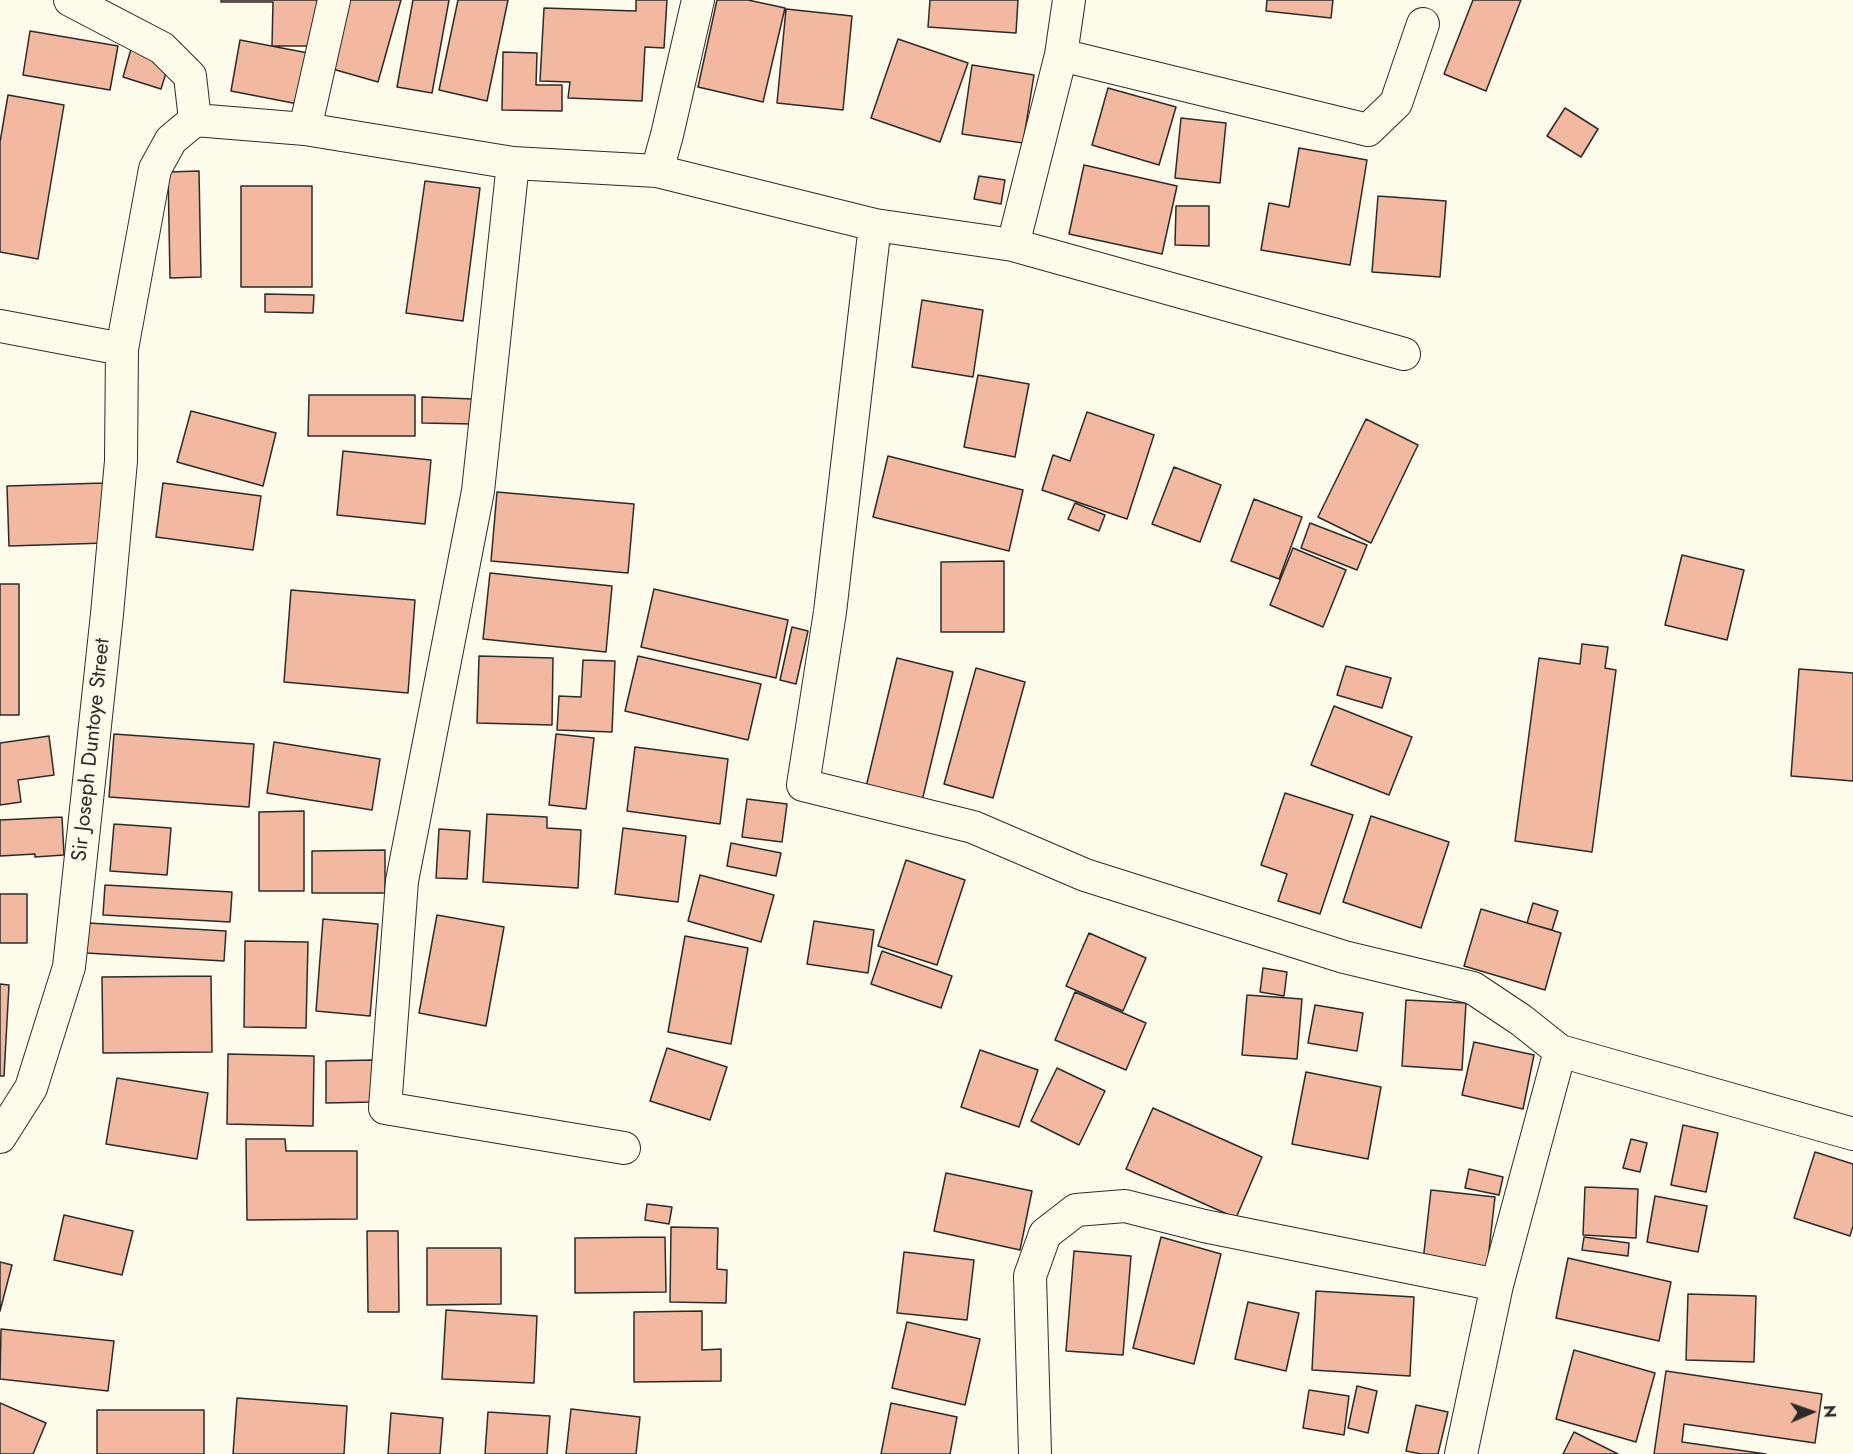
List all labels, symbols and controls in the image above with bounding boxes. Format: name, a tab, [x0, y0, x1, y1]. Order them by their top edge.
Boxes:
street label: Sir Joseph Duntoye Street	[68, 637, 116, 863]
north arrow	[1781, 1382, 1841, 1442]
text: N	[1818, 1405, 1841, 1418]

